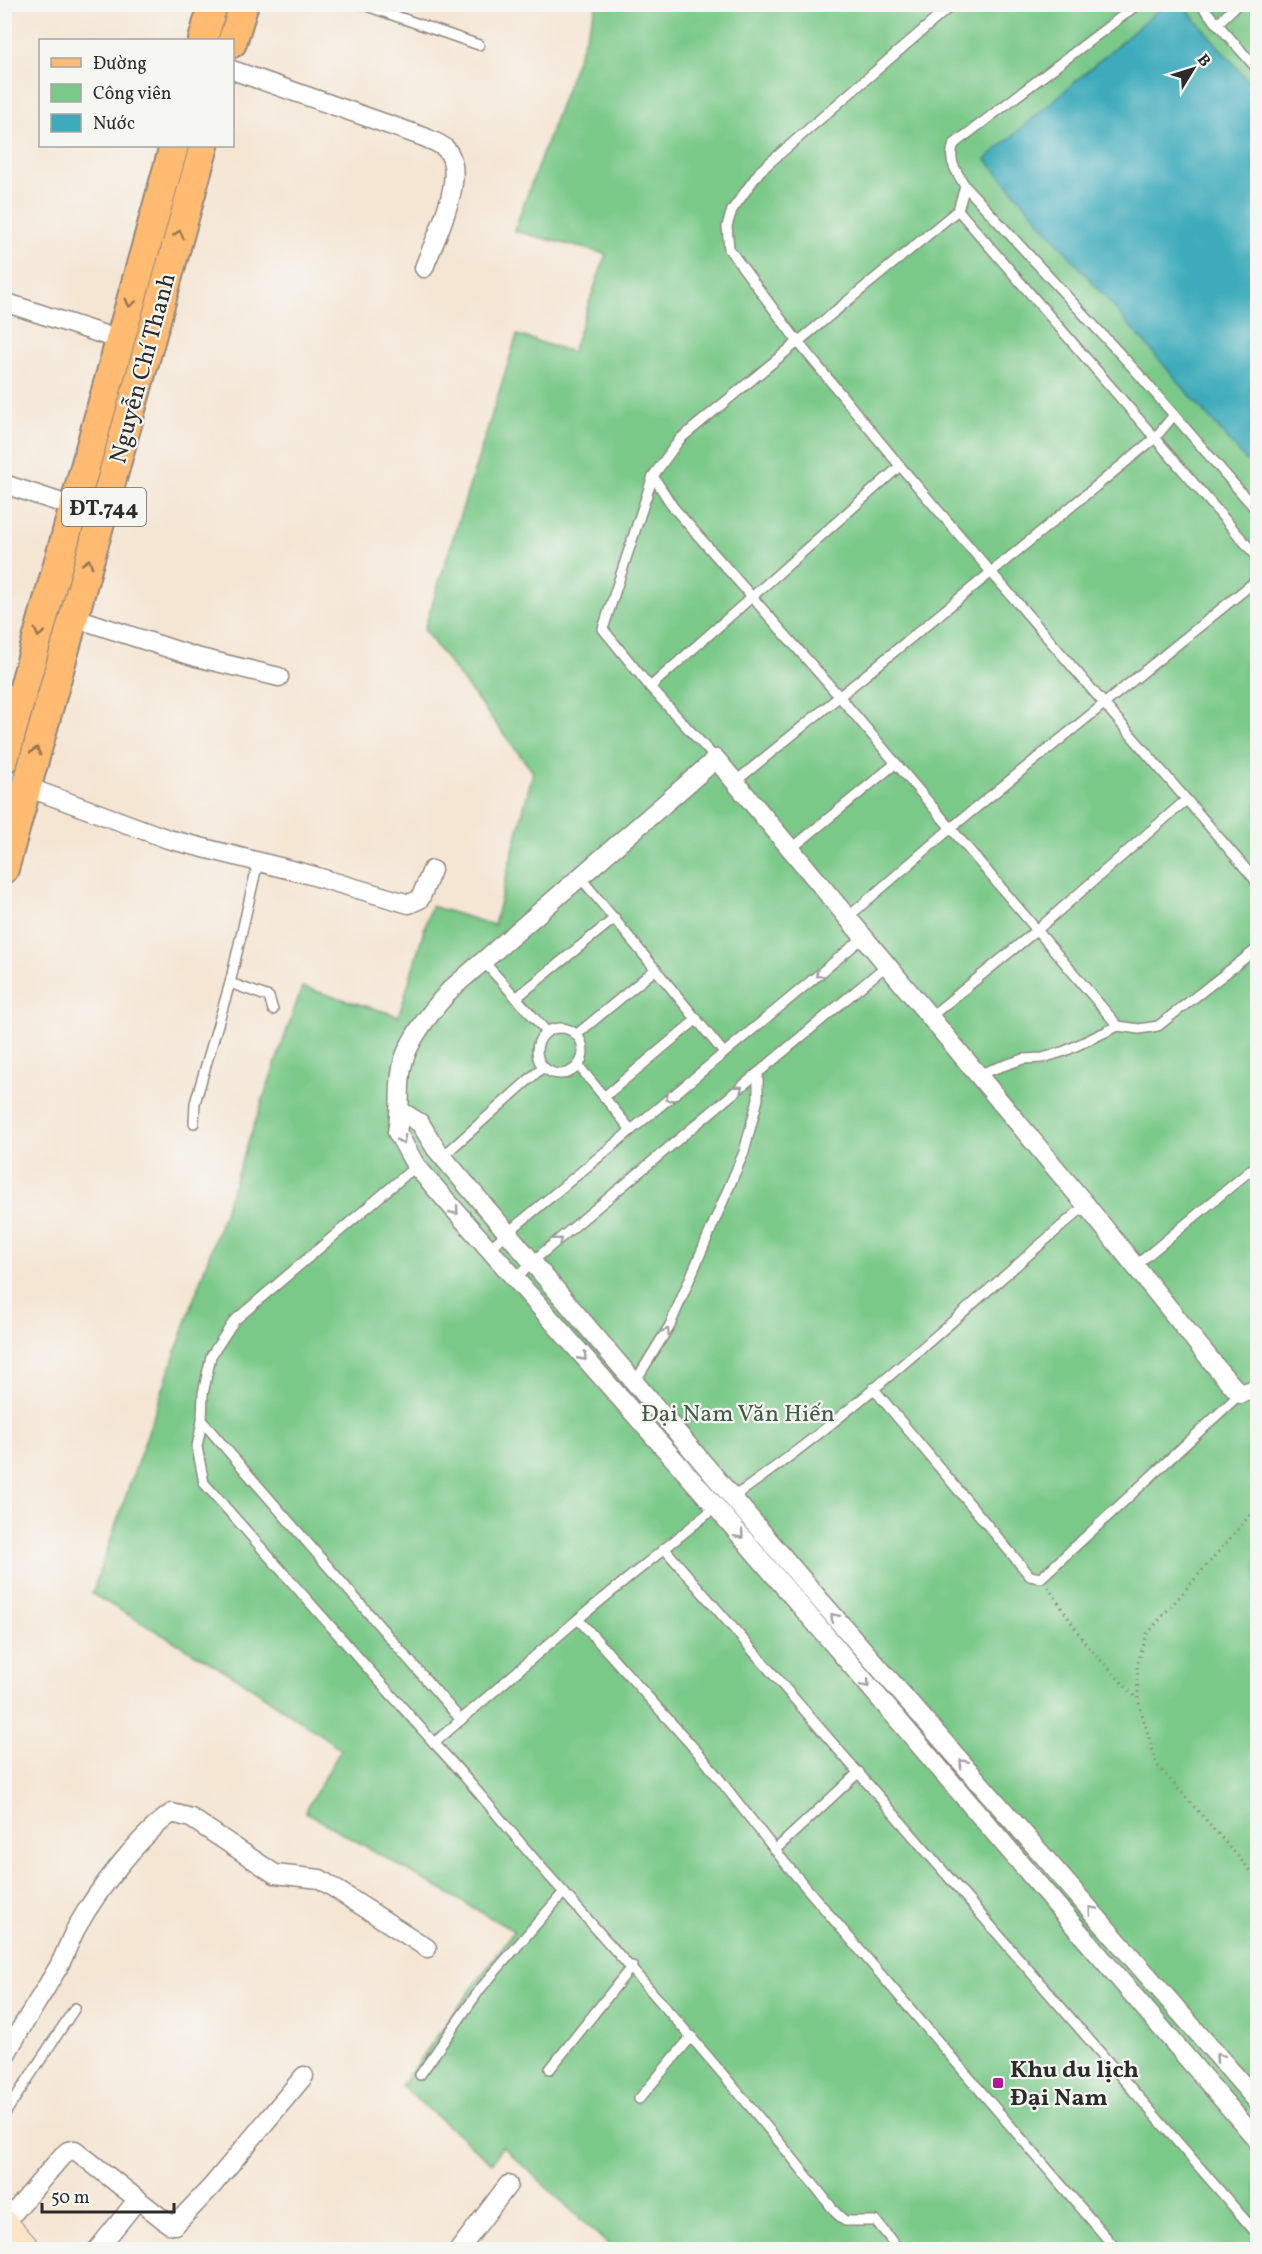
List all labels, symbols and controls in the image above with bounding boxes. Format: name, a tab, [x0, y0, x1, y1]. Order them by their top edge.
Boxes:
legend	[39, 39, 234, 147]
north arrow	[1163, 39, 1223, 99]
text: B	[1191, 50, 1215, 72]
text: Đường	[93, 52, 147, 77]
text: Công viên	[93, 82, 172, 107]
text: Nước	[93, 112, 135, 137]
one-way arrow	[172, 229, 185, 239]
street label: Nguyễn Chí Thanh	[102, 270, 186, 468]
one-way arrow	[125, 298, 138, 308]
road number: ĐT.744	[62, 488, 146, 526]
one-way arrow	[81, 558, 94, 568]
one-way arrow	[34, 628, 47, 638]
one-way arrow	[29, 746, 42, 756]
one-way arrow	[815, 967, 826, 978]
one-way arrow	[732, 1085, 743, 1096]
one-way arrow	[665, 1091, 676, 1102]
one-way arrow	[395, 1134, 406, 1144]
one-way arrow	[448, 1204, 459, 1215]
one-way arrow	[551, 1237, 562, 1248]
one-way arrow	[658, 1328, 670, 1338]
one-way arrow	[576, 1351, 587, 1361]
park label: Đại Nam Văn Hiến	[641, 1398, 835, 1432]
one-way arrow	[733, 1528, 744, 1539]
one-way arrow	[831, 1613, 842, 1624]
one-way arrow	[859, 1677, 870, 1688]
one-way arrow	[959, 1759, 970, 1770]
one-way arrow	[1088, 1906, 1099, 1917]
one-way arrow	[1215, 2053, 1226, 2064]
place label: Khu du lịch Đại Nam	[1010, 2054, 1139, 2116]
marker: Khu du lịch Đại Nam	[991, 2076, 1005, 2090]
scale bar	[42, 2176, 174, 2214]
text: 50 m	[51, 2186, 90, 2211]

